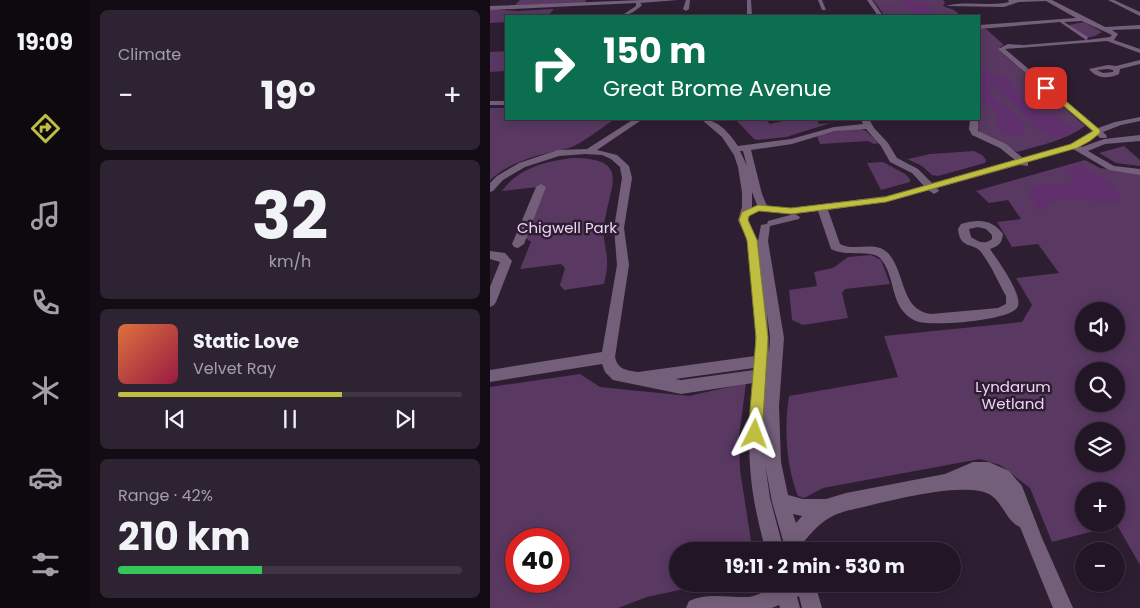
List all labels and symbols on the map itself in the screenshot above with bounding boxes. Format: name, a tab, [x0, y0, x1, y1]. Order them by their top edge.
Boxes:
pin	[1025, 67, 1067, 109]
park label: Chigwell Park	[517, 217, 617, 238]
park label: Lyndarum Wetland	[975, 376, 1051, 414]
position arrow	[728, 407, 780, 459]
speed limit sign: 40	[505, 528, 570, 593]

